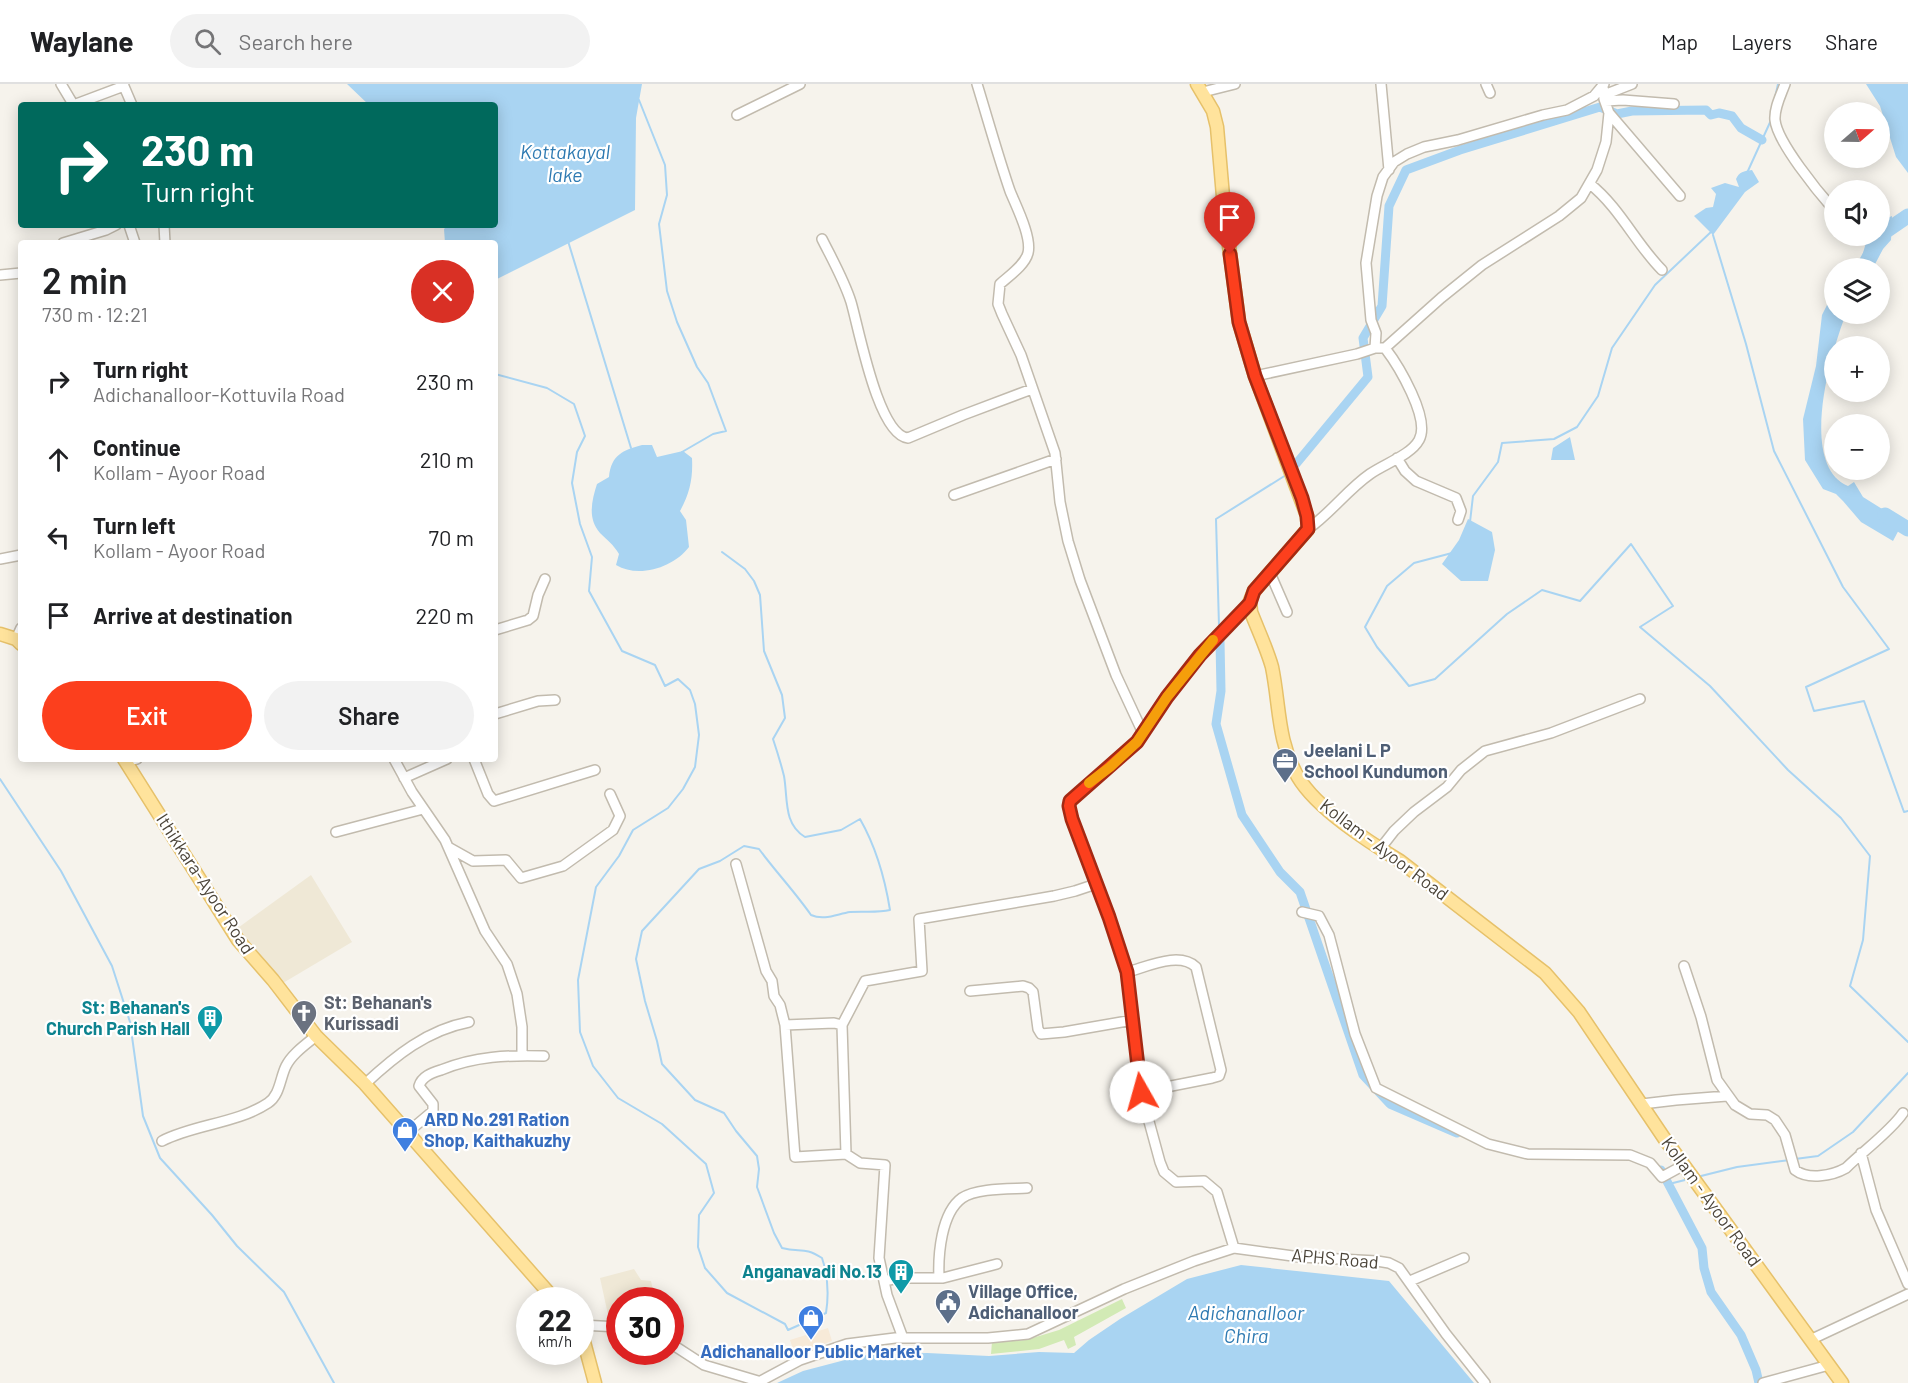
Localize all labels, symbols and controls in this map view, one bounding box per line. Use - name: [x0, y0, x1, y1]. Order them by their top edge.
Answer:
- search box: [170, 14, 590, 68]
- text: Waylane: [30, 24, 134, 58]
- icon: search: [191, 25, 224, 58]
- text: Search here: [239, 28, 353, 54]
- text: Map: [1661, 29, 1698, 54]
- text: Layers: [1731, 29, 1792, 54]
- text: Share: [1825, 29, 1878, 54]
- north arrow: [1824, 102, 1890, 168]
- map controls: [1824, 102, 1890, 480]
- text: 230 m: [141, 124, 254, 174]
- icon: right: [42, 126, 120, 204]
- water label: Kottakayal lake: [520, 139, 611, 186]
- text: Turn right: [141, 175, 255, 207]
- button: sound: [1824, 180, 1890, 246]
- pin: [1204, 192, 1255, 254]
- icon: arrive: [1213, 201, 1246, 234]
- text: 2 min: [42, 258, 128, 301]
- button: layers: [1824, 258, 1890, 324]
- button: close: [411, 260, 474, 323]
- text: 730 m · 12:21: [42, 302, 148, 326]
- button: +: [1824, 336, 1890, 402]
- text: Turn right: [93, 356, 188, 382]
- icon: right: [42, 365, 75, 398]
- text: 230 m: [416, 368, 474, 394]
- text: Adichanalloor-Kottuvila Road: [93, 382, 345, 406]
- button: −: [1824, 414, 1890, 480]
- text: Continue: [93, 434, 181, 460]
- icon: ahead: [42, 443, 75, 476]
- text: 210 m: [420, 446, 474, 472]
- text: Kollam - Ayoor Road: [93, 460, 265, 484]
- text: Turn left: [93, 512, 176, 538]
- icon: left: [42, 521, 75, 554]
- text: 70 m: [429, 524, 474, 550]
- text: Kollam - Ayoor Road: [93, 538, 265, 562]
- icon: arrive: [42, 599, 75, 632]
- text: Arrive at destination: [93, 602, 292, 628]
- text: 220 m: [415, 602, 474, 628]
- button: Exit: [42, 681, 252, 750]
- button: Share: [264, 681, 474, 750]
- place label: Jeelani L P School Kundumon: [1304, 739, 1448, 782]
- office icon: Jeelani L P School Kundumon: [1270, 746, 1300, 784]
- street label: Kollam - Ayoor Road: [1316, 794, 1453, 905]
- street label: Ithikkara-Ayoor Road: [152, 809, 260, 958]
- place label: St: Behanan's Kurissadi: [324, 991, 432, 1034]
- place label: St: Behanan's Church Parish Hall: [46, 996, 190, 1039]
- church icon: St: Behanan's Kurissadi: [289, 998, 319, 1036]
- building icon: St: Behanan's Church Parish Hall: [195, 1003, 225, 1041]
- position arrow: [1109, 1060, 1173, 1124]
- place label: ARD No.291 Ration Shop, Kaithakuzhy: [424, 1108, 571, 1151]
- shop icon: ARD No.291 Ration Shop, Kaithakuzhy: [390, 1115, 420, 1153]
- street label: Kollam - Ayoor Road: [1657, 1132, 1766, 1271]
- street label: APHS Road: [1291, 1243, 1380, 1273]
- building icon: Anganavadi No.13: [886, 1257, 916, 1295]
- place label: Anganavadi No.13: [742, 1260, 882, 1282]
- place label: Village Office, Adichanalloor: [968, 1280, 1079, 1323]
- speed limit sign: 30: [606, 1287, 684, 1365]
- public building icon: Village Office, Adichanalloor: [933, 1287, 963, 1325]
- water label: Adichanalloor Chira: [1188, 1300, 1305, 1347]
- text: 22: [538, 1301, 572, 1337]
- shop icon: Adichanalloor Public Market: [796, 1303, 826, 1341]
- text: km/h: [538, 1332, 572, 1350]
- place label: Adichanalloor Public Market: [700, 1340, 922, 1362]

